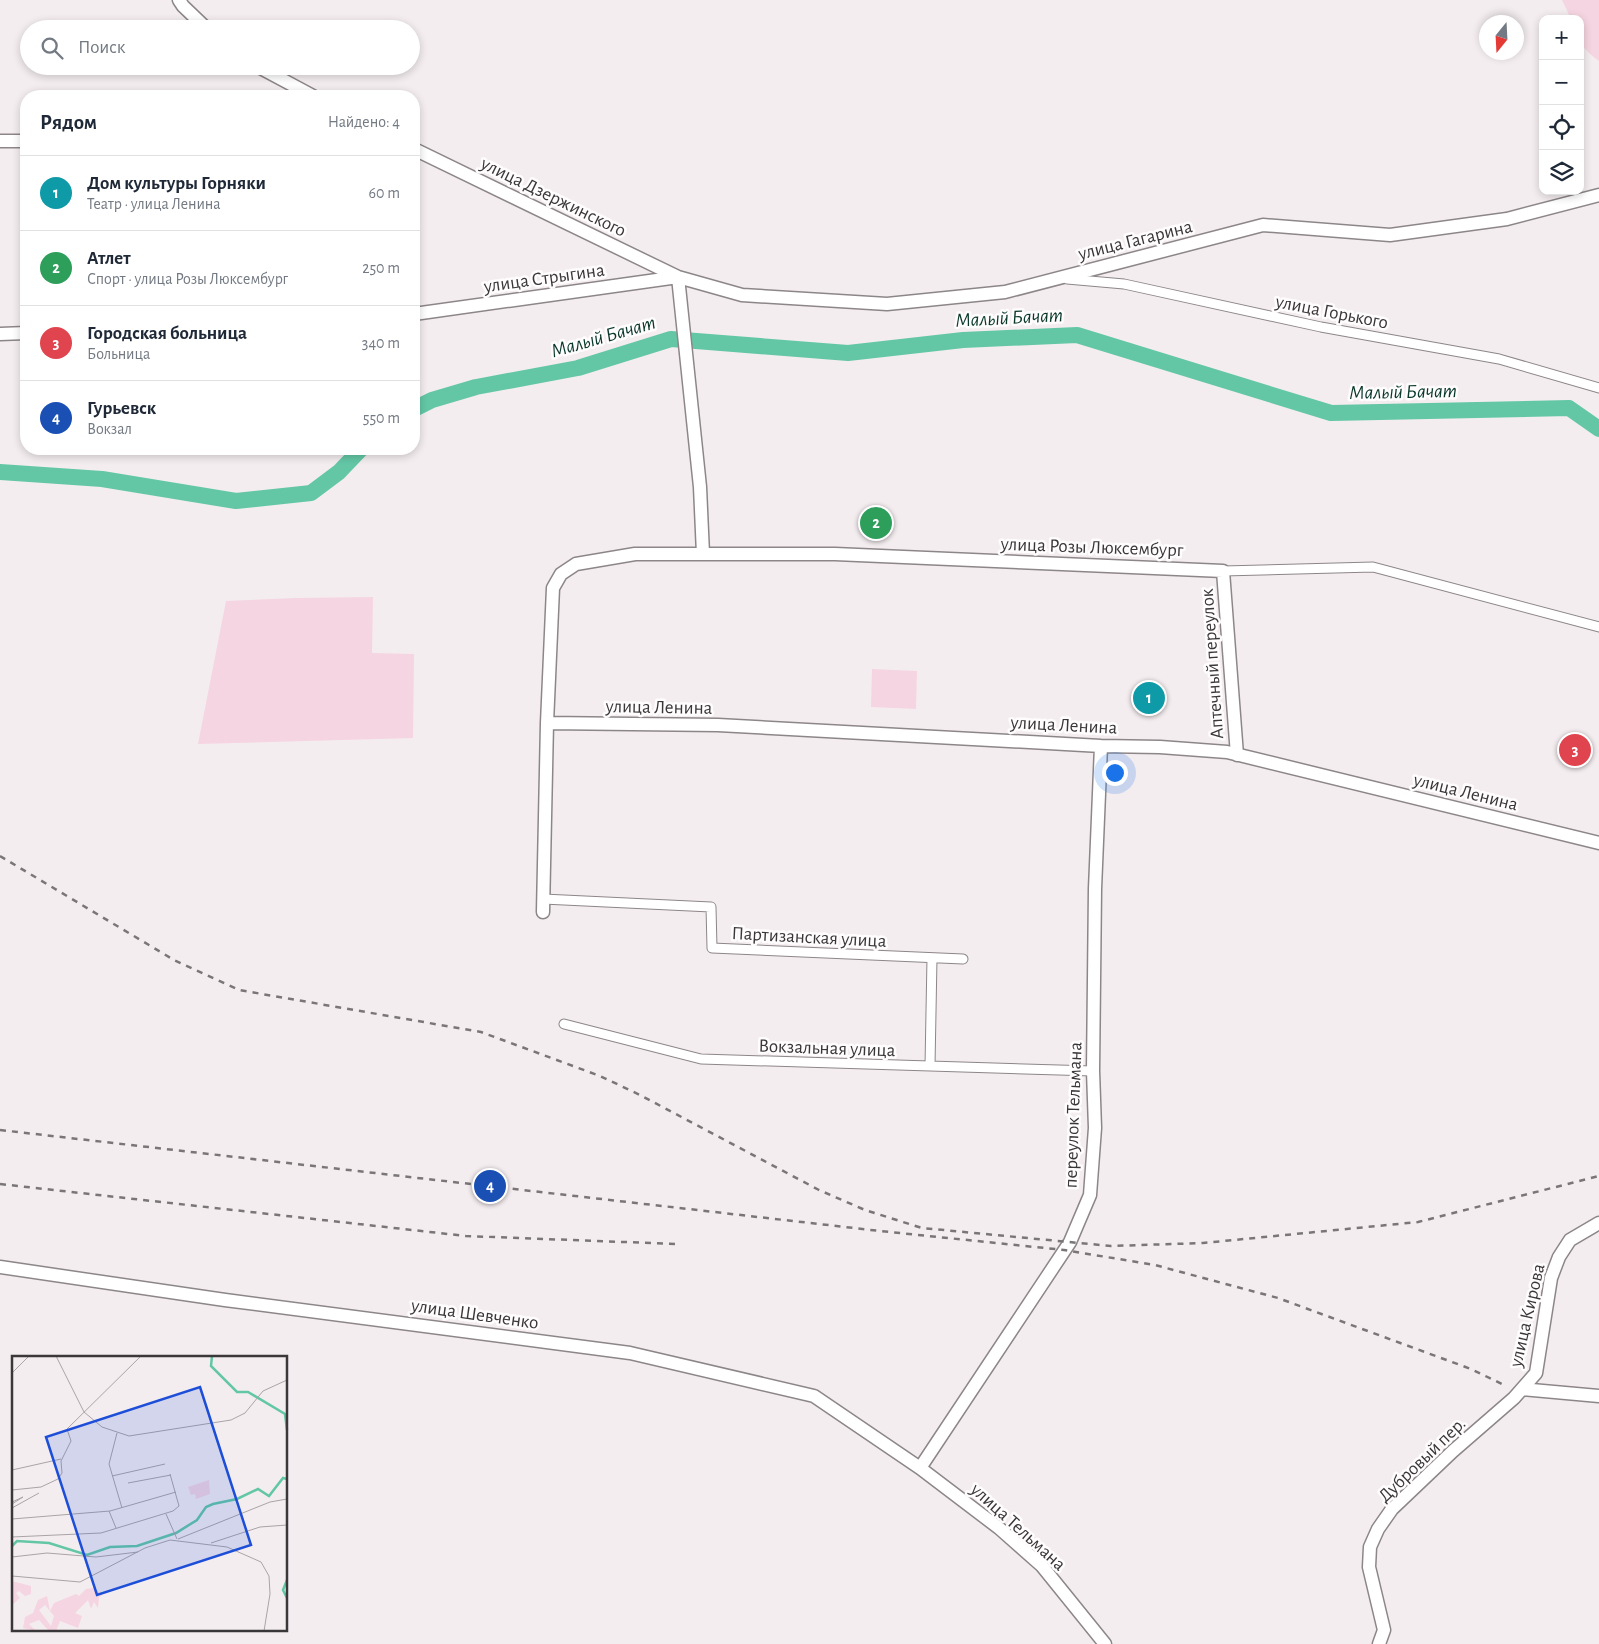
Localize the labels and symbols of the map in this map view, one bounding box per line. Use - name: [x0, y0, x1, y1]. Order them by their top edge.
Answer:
- north arrow: [1479, 15, 1524, 60]
- street label: улица Дзержинского: [477, 154, 629, 241]
- street label: улица Гагарина: [1075, 217, 1195, 264]
- street label: улица Стрыгина: [482, 261, 606, 297]
- street label: улица Горького: [1273, 292, 1390, 333]
- water label: Малый Бачат: [955, 305, 1063, 331]
- water label: Малый Бачат: [549, 313, 658, 361]
- water label: Малый Бачат: [1349, 381, 1457, 403]
- pin: 2: [860, 504, 892, 542]
- street label: улица Розы Люксембург: [999, 535, 1184, 560]
- street label: Аптечный переулок: [1198, 588, 1227, 740]
- pin: 1: [1133, 679, 1165, 717]
- street label: улица Ленина: [604, 697, 713, 718]
- street label: улица Ленина: [1009, 713, 1118, 738]
- pin: 3: [1559, 731, 1591, 769]
- your location: [1102, 760, 1128, 786]
- street label: улица Ленина: [1411, 770, 1520, 815]
- street label: Партизанская улица: [731, 924, 887, 951]
- street label: Вокзальная улица: [758, 1037, 896, 1060]
- street label: переулок Тельмана: [1061, 1041, 1086, 1189]
- pin: 4: [474, 1167, 506, 1205]
- street label: улица Кирова: [1506, 1262, 1549, 1370]
- street label: улица Шевченко: [409, 1296, 540, 1333]
- inset map: [12, 1356, 288, 1632]
- street label: Дубровый пер.: [1375, 1414, 1469, 1506]
- street label: улица Тельмана: [966, 1479, 1069, 1575]

